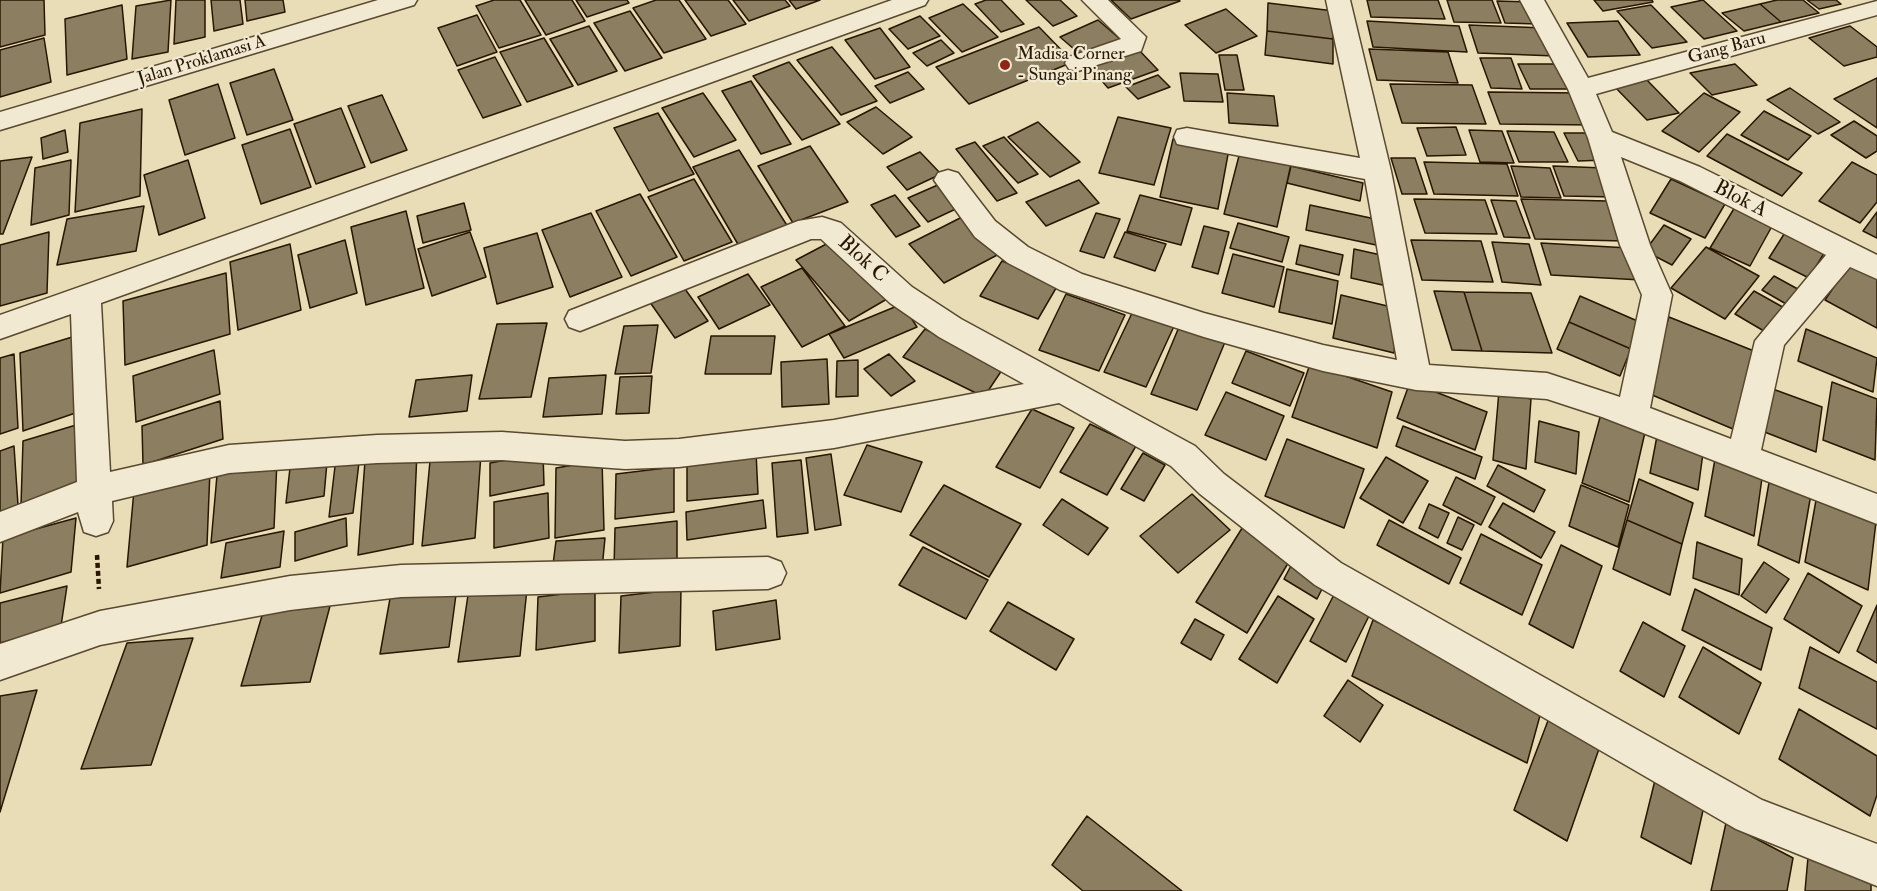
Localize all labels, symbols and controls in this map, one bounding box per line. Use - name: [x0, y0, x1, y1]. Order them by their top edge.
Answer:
- street label: Gang Baru: [1686, 28, 1768, 70]
- street label: Jalan Proklamasi A: [135, 31, 269, 91]
- place label: Madisa Corner - Sungai Pinang: [1017, 44, 1132, 86]
- marker: Madisa Corner - Sungai Pinang: [998, 58, 1012, 72]
- street label: Blok A: [1709, 176, 1771, 224]
- street label: Blok C: [832, 231, 892, 289]

